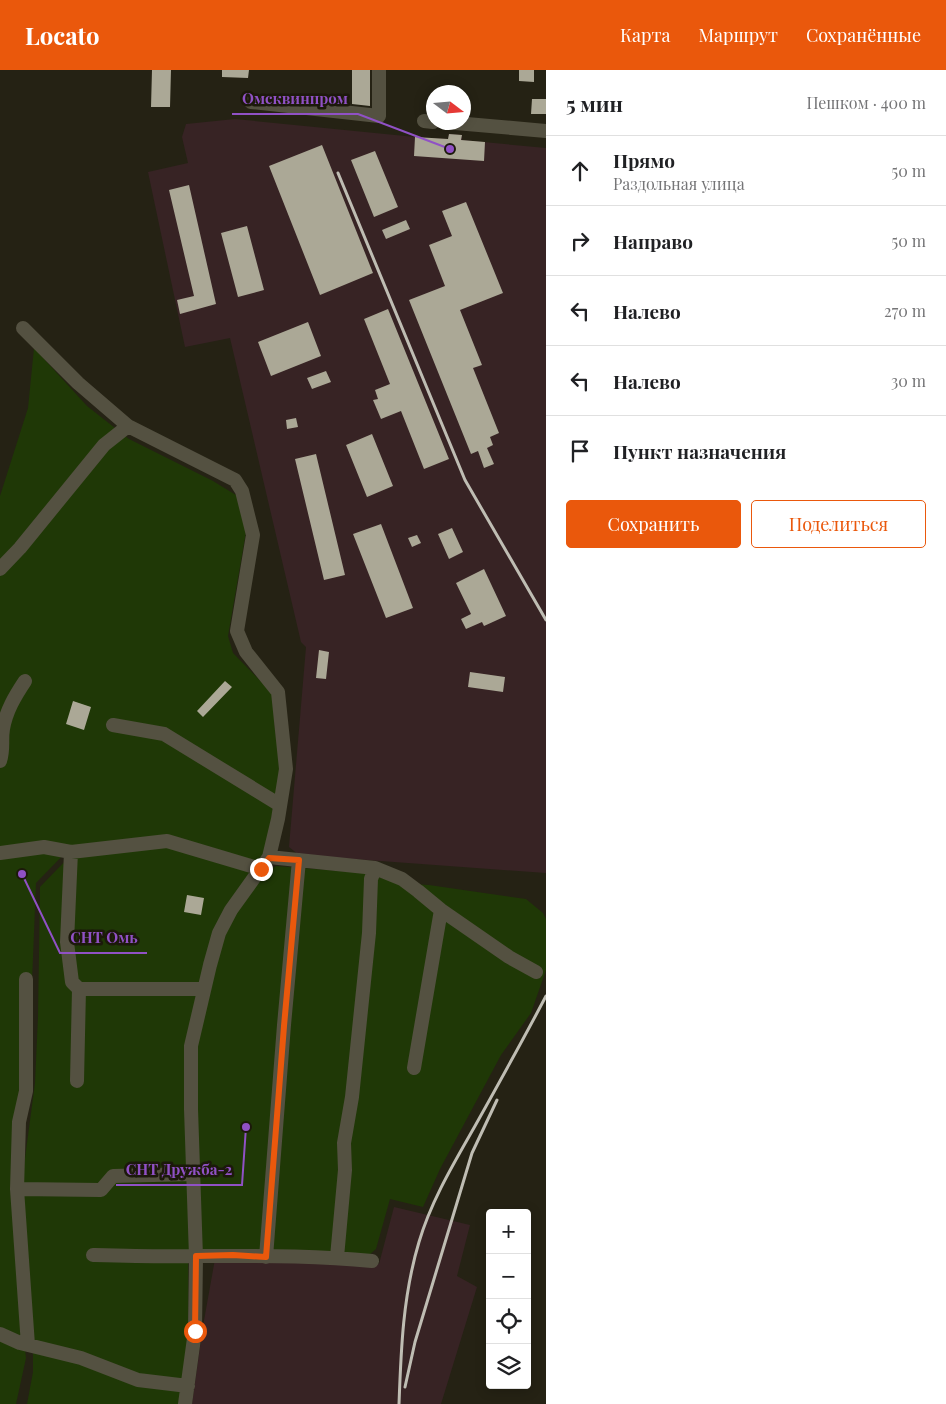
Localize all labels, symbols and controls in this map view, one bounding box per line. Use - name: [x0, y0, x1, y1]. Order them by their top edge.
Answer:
- text: Locato: [25, 19, 99, 51]
- text: Карта: [620, 23, 670, 47]
- text: Маршрут: [698, 23, 778, 47]
- text: Сохранённые: [806, 23, 921, 47]
- callout: Омсквинпром: [232, 84, 358, 114]
- north arrow: [426, 85, 471, 130]
- text: Омсквинпром: [242, 88, 348, 108]
- text: 5 мин: [566, 89, 623, 117]
- text: Пешком · 400 m: [806, 92, 926, 113]
- text: Прямо: [613, 147, 675, 173]
- icon: ahead: [566, 157, 594, 185]
- text: 50 m: [892, 160, 926, 181]
- text: Раздольная улица: [613, 173, 745, 194]
- icon: right: [566, 227, 594, 255]
- text: Направо: [613, 228, 693, 254]
- text: 50 m: [892, 230, 926, 251]
- icon: left: [566, 297, 594, 325]
- text: Налево: [613, 298, 681, 324]
- text: 270 m: [884, 300, 926, 321]
- icon: left: [566, 367, 594, 395]
- text: Налево: [613, 368, 681, 394]
- text: 30 m: [891, 370, 926, 391]
- icon: arrive: [566, 437, 594, 465]
- text: Пункт назначения: [613, 438, 786, 464]
- button: Сохранить: [566, 500, 741, 548]
- button: Поделиться: [751, 500, 926, 548]
- route end: [250, 858, 273, 881]
- callout: СНТ Омь: [60, 923, 147, 953]
- text: СНТ Омь: [70, 927, 138, 947]
- callout: СНТ Дружба-2: [116, 1155, 242, 1185]
- text: СНТ Дружба-2: [126, 1159, 233, 1179]
- map controls: [486, 1209, 531, 1389]
- button: +: [486, 1209, 531, 1254]
- button: −: [486, 1254, 531, 1299]
- button: locate: [486, 1299, 531, 1344]
- route start: [184, 1320, 207, 1343]
- button: layers: [486, 1344, 531, 1389]

